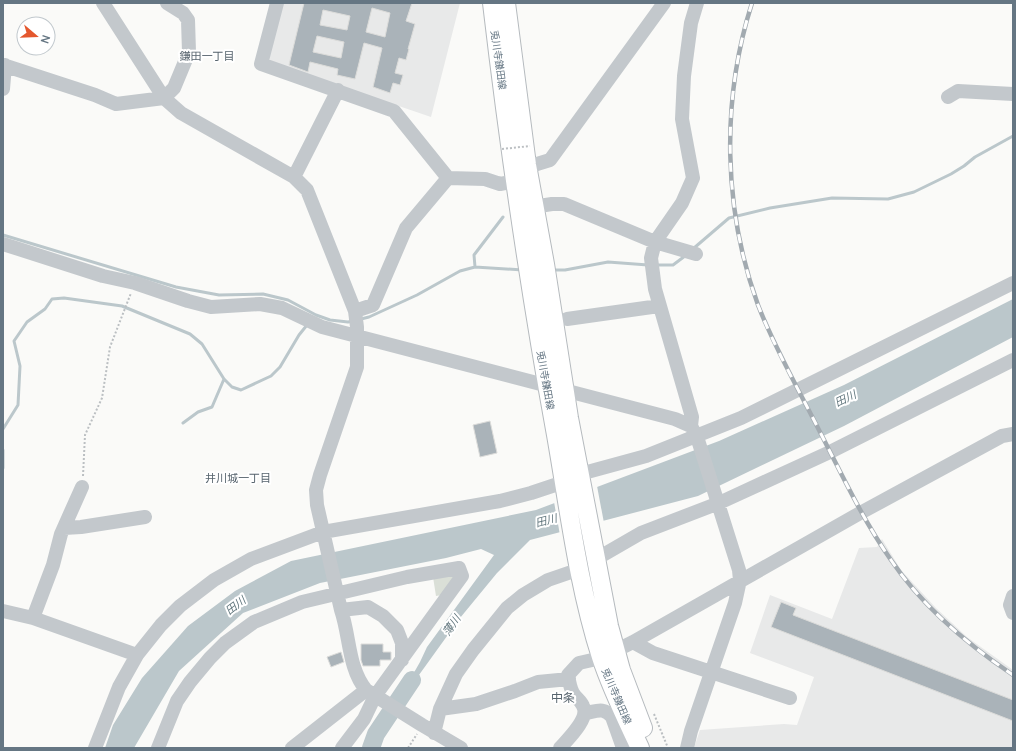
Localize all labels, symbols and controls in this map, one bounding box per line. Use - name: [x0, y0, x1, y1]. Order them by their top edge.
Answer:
- north arrow: [16, 16, 56, 56]
- street label: 兎川寺鎌田線: [488, 29, 510, 91]
- text: N: [38, 33, 54, 46]
- district label: 鎌田一丁目: [180, 48, 235, 63]
- street label: 兎川寺鎌田線: [534, 349, 558, 411]
- water label: 田川: [832, 386, 859, 409]
- district label: 井川城一丁目: [205, 470, 271, 485]
- water label: 田川: [534, 510, 559, 530]
- water label: 田川: [222, 592, 249, 618]
- water label: 薄川: [439, 611, 464, 638]
- street label: 兎川寺鎌田線: [599, 666, 635, 726]
- district label: 中条: [551, 689, 575, 706]

